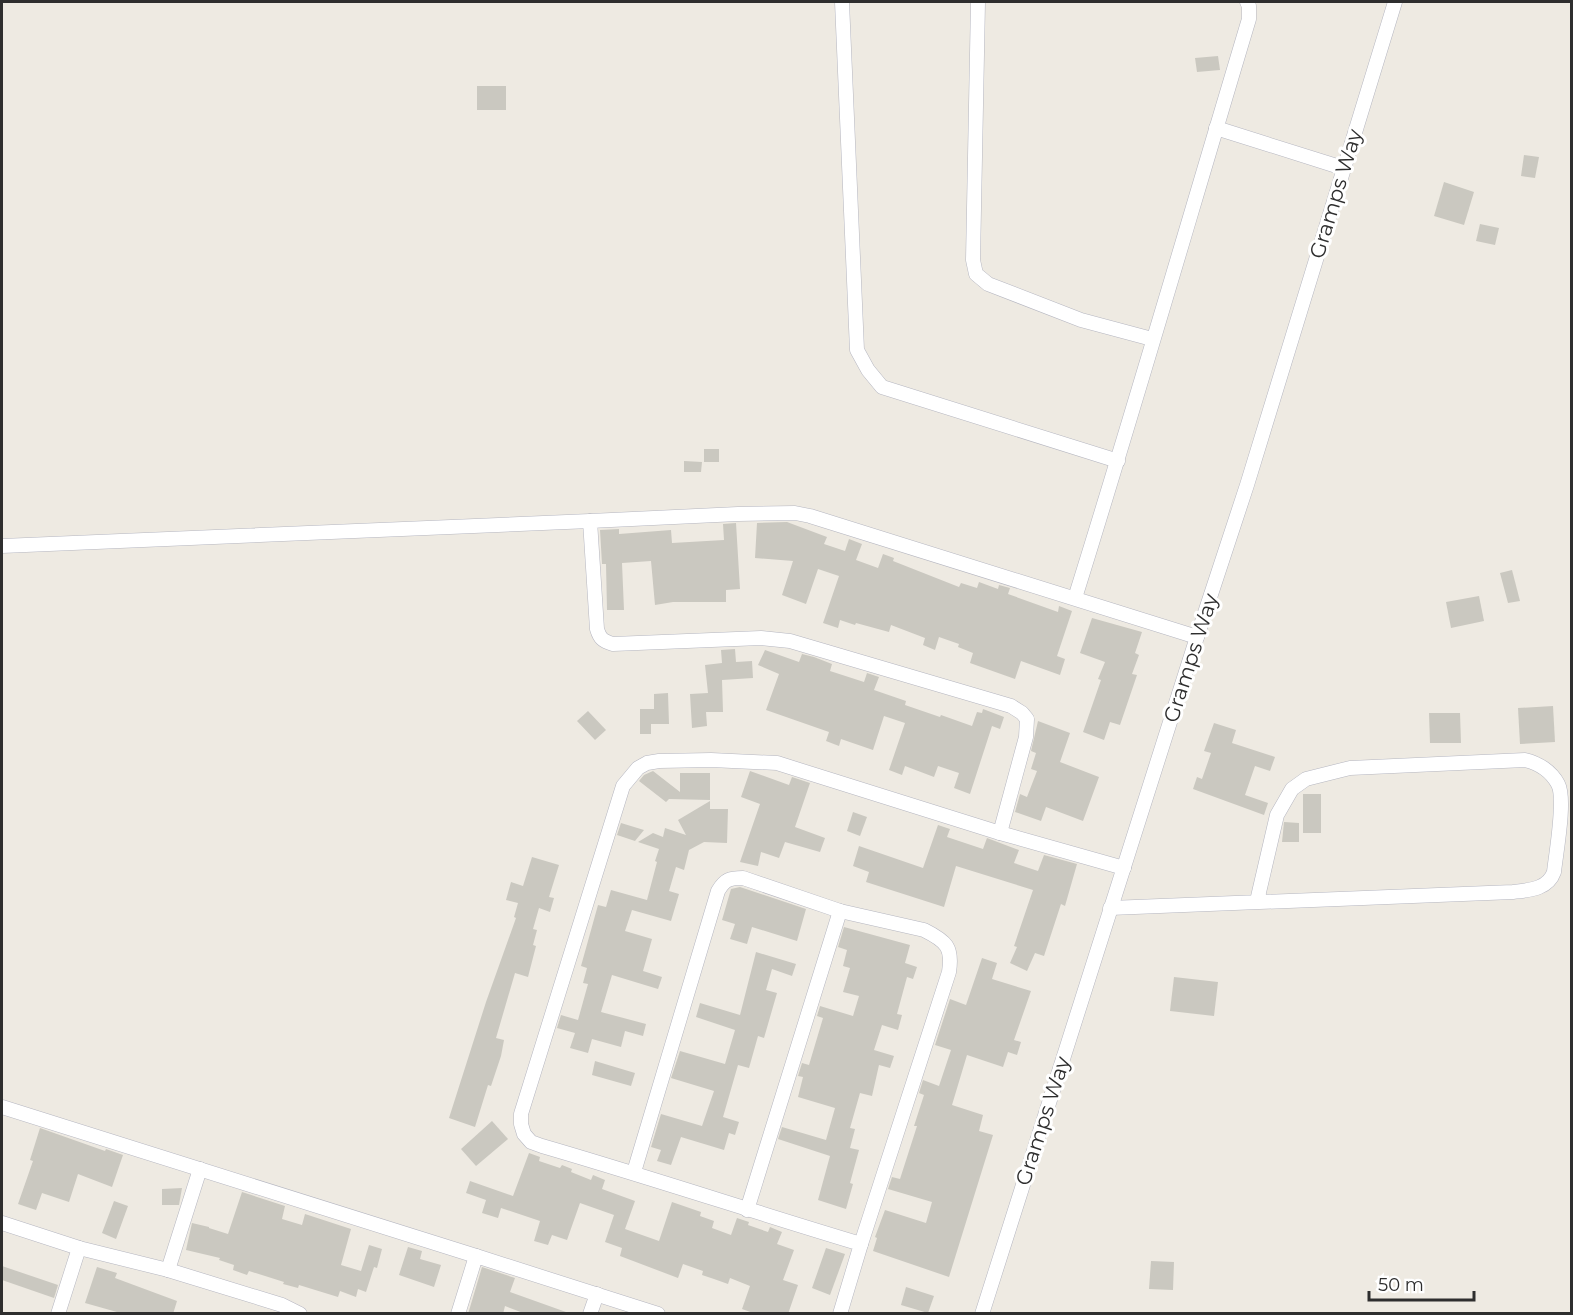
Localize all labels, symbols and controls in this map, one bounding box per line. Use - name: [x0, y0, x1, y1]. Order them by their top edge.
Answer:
- street label: Gramps Way: [1304, 126, 1367, 262]
- street label: Gramps Way: [1158, 590, 1223, 725]
- street label: Gramps Way: [1010, 1053, 1075, 1188]
- scale bar: [1369, 1264, 1474, 1302]
- text: 50 m: [1378, 1274, 1424, 1296]

